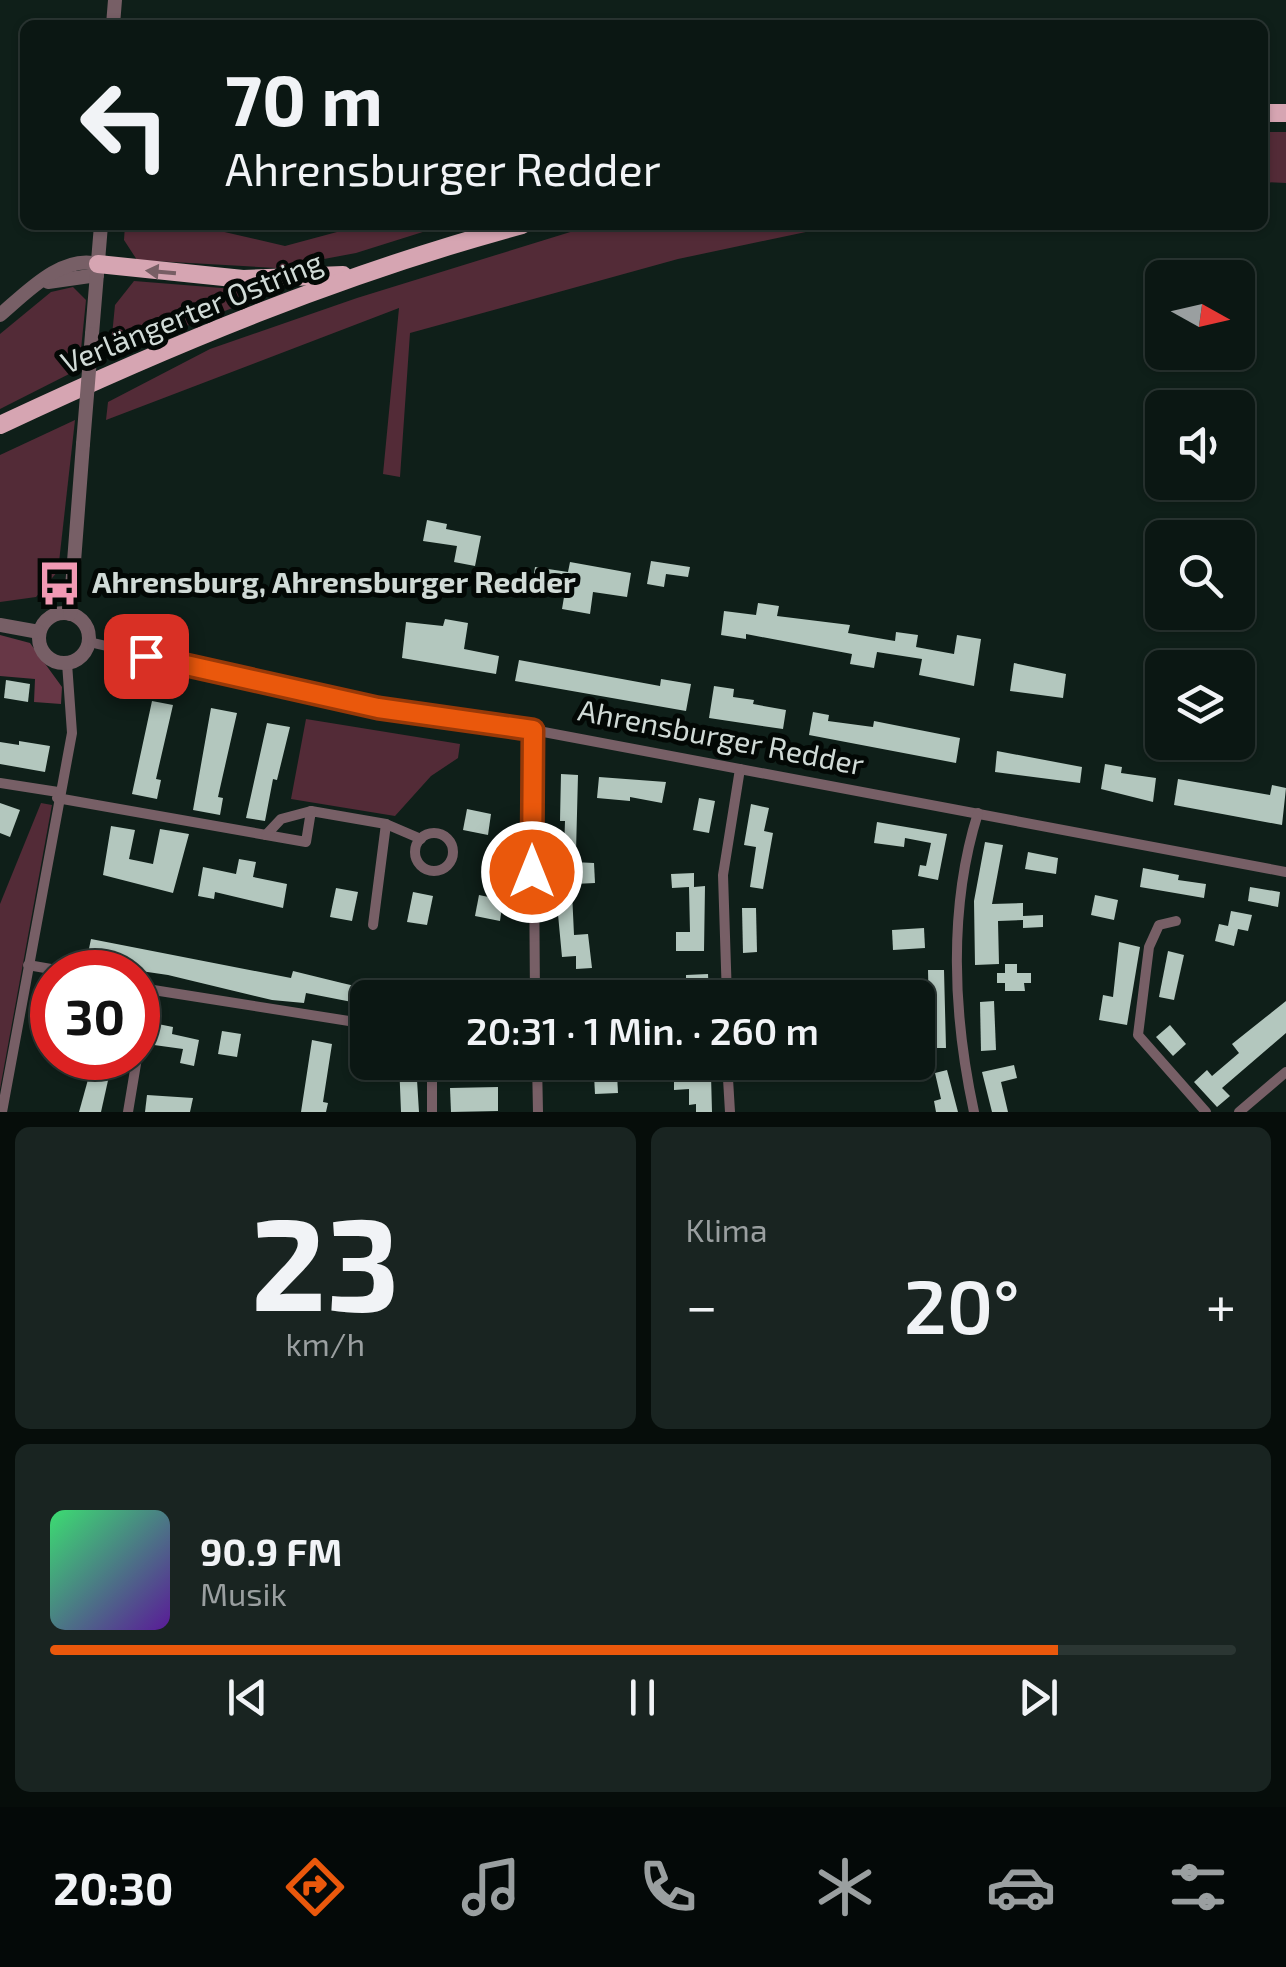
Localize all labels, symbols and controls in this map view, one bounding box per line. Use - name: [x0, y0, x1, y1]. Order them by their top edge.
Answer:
- text: 70 m: [225, 56, 383, 140]
- icon: left: [60, 60, 190, 190]
- text: Ahrensburger Redder: [225, 141, 661, 195]
- street label: Verlängerter Ostring: [55, 242, 327, 380]
- north arrow: [1145, 260, 1255, 370]
- map controls: [1145, 260, 1255, 760]
- one-way arrow: [145, 264, 177, 280]
- button: sound: [1145, 390, 1255, 500]
- button: search: [1145, 520, 1255, 630]
- bus stop icon: Ahrensburg, Ahrensburger Redder: [35, 559, 83, 607]
- place label: Ahrensburg, Ahrensburger Redder: [92, 563, 576, 599]
- pin: [104, 614, 189, 699]
- icon: arrive: [119, 629, 174, 684]
- button: layers: [1145, 650, 1255, 760]
- street label: Ahrensburger Redder: [575, 691, 867, 781]
- position arrow: [480, 820, 584, 924]
- speed limit sign: 30: [30, 950, 160, 1080]
- text: 20:31 · 1 Min. · 260 m: [466, 1007, 819, 1053]
- text: 23: [251, 1181, 400, 1337]
- text: Klima: [686, 1210, 767, 1248]
- text: 20°: [904, 1259, 1020, 1349]
- text: −: [686, 1271, 718, 1337]
- text: +: [1206, 1271, 1236, 1337]
- text: km/h: [286, 1324, 365, 1362]
- text: 90.9 FM: [200, 1528, 342, 1574]
- text: Musik: [200, 1574, 287, 1612]
- icon: previous: [220, 1670, 275, 1725]
- icon: pause: [615, 1670, 670, 1725]
- icon: next: [1011, 1670, 1066, 1725]
- icon: directions: [280, 1852, 350, 1922]
- icon: music: [456, 1852, 526, 1922]
- icon: phone: [633, 1852, 703, 1922]
- icon: climate: [810, 1852, 880, 1922]
- icon: car: [986, 1852, 1056, 1922]
- icon: filters: [1163, 1852, 1233, 1922]
- text: 20:30: [53, 1860, 173, 1914]

